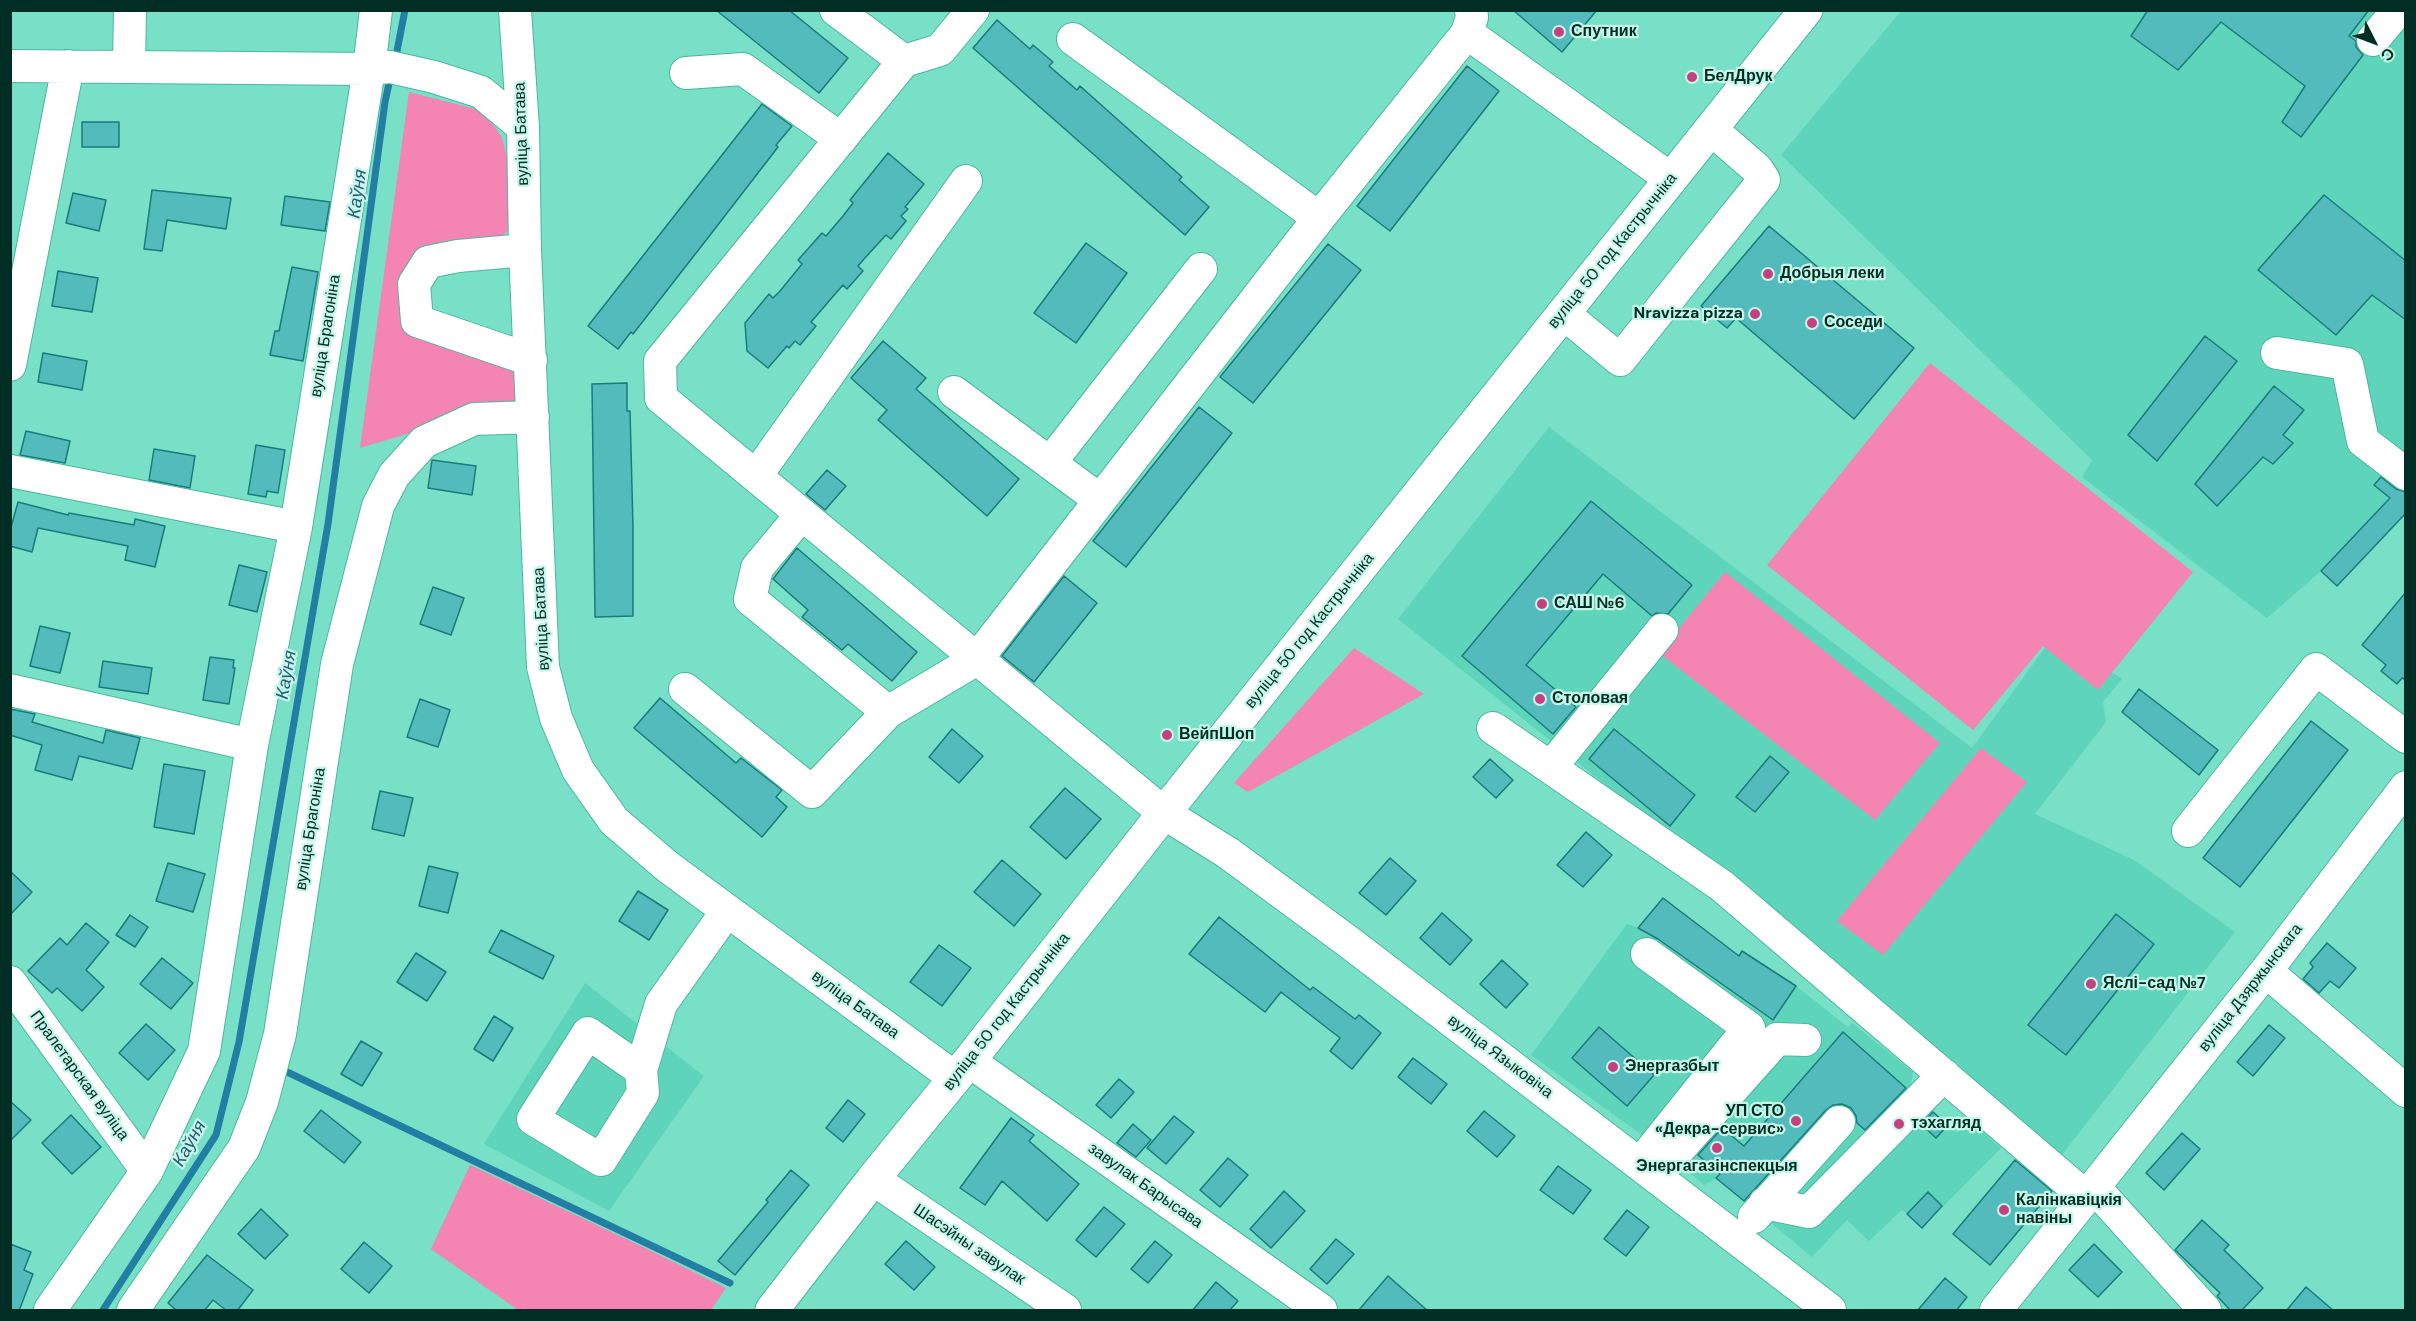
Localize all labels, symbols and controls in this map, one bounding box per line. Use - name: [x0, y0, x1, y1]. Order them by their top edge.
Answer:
- north arrow: [2344, 12, 2404, 72]
- place label: Спутник: [1571, 22, 1637, 42]
- marker: Спутник: [1552, 25, 1566, 39]
- text: С: [2376, 43, 2399, 66]
- place label: БелДрук: [1704, 67, 1772, 87]
- marker: БелДрук: [1685, 70, 1699, 84]
- street label: вуліца Батава: [511, 82, 533, 186]
- water label: Каўня: [344, 168, 372, 220]
- street label: вуліца 50 год Кастрычніка: [1544, 169, 1682, 333]
- place label: Добрыя леки: [1780, 264, 1884, 284]
- marker: Добрыя леки: [1761, 267, 1775, 281]
- street label: вуліца Брагоніна: [307, 273, 345, 399]
- place label: Nravizza pizza: [1633, 304, 1743, 324]
- marker: Nravizza pizza: [1748, 307, 1762, 321]
- place label: Соседи: [1824, 313, 1883, 333]
- marker: Соседи: [1805, 316, 1819, 330]
- street label: вуліца 50 год Кастрычніка: [1241, 549, 1379, 713]
- street label: вуліца Батава: [530, 567, 554, 671]
- place label: САШ №6: [1554, 594, 1625, 614]
- marker: САШ №6: [1535, 597, 1549, 611]
- water label: Каўня: [272, 649, 302, 701]
- place label: Столовая: [1552, 689, 1628, 709]
- marker: Столовая: [1533, 692, 1547, 706]
- place label: ВейпШоп: [1179, 725, 1254, 745]
- marker: ВейпШоп: [1160, 728, 1174, 742]
- street label: вуліца Брагоніна: [292, 766, 330, 892]
- street label: вуліца Дзяржынскага: [2195, 920, 2307, 1056]
- street label: вуліца 50 год Кастрычніка: [940, 929, 1074, 1095]
- street label: вуліца Батава: [808, 967, 902, 1043]
- place label: Яслі-сад №7: [2103, 974, 2206, 994]
- marker: Яслі-сад №7: [2084, 977, 2098, 991]
- street label: Пралетарская вуліца: [25, 1007, 133, 1145]
- street label: вуліца Языковіча: [1444, 1011, 1556, 1103]
- place label: Энергазбыт: [1625, 1057, 1719, 1077]
- marker: Энергазбыт: [1606, 1060, 1620, 1074]
- place label: УП СТО «Декра-сервис»: [1655, 1102, 1784, 1140]
- marker: УП СТО «Декра-сервис»: [1789, 1114, 1803, 1128]
- place label: тэхагляд: [1911, 1114, 1981, 1134]
- water label: Каўня: [169, 1117, 211, 1171]
- marker: тэхагляд: [1892, 1117, 1906, 1131]
- street label: завулак Барысава: [1084, 1139, 1206, 1233]
- marker: Энергагазінспекцыя: [1710, 1141, 1724, 1155]
- place label: Энергагазінспекцыя: [1636, 1157, 1798, 1177]
- place label: Калінкавіцкія навіны: [2016, 1191, 2122, 1229]
- street label: Шасэйны завулак: [909, 1200, 1029, 1290]
- marker: Калінкавіцкія навіны: [1997, 1203, 2011, 1217]

